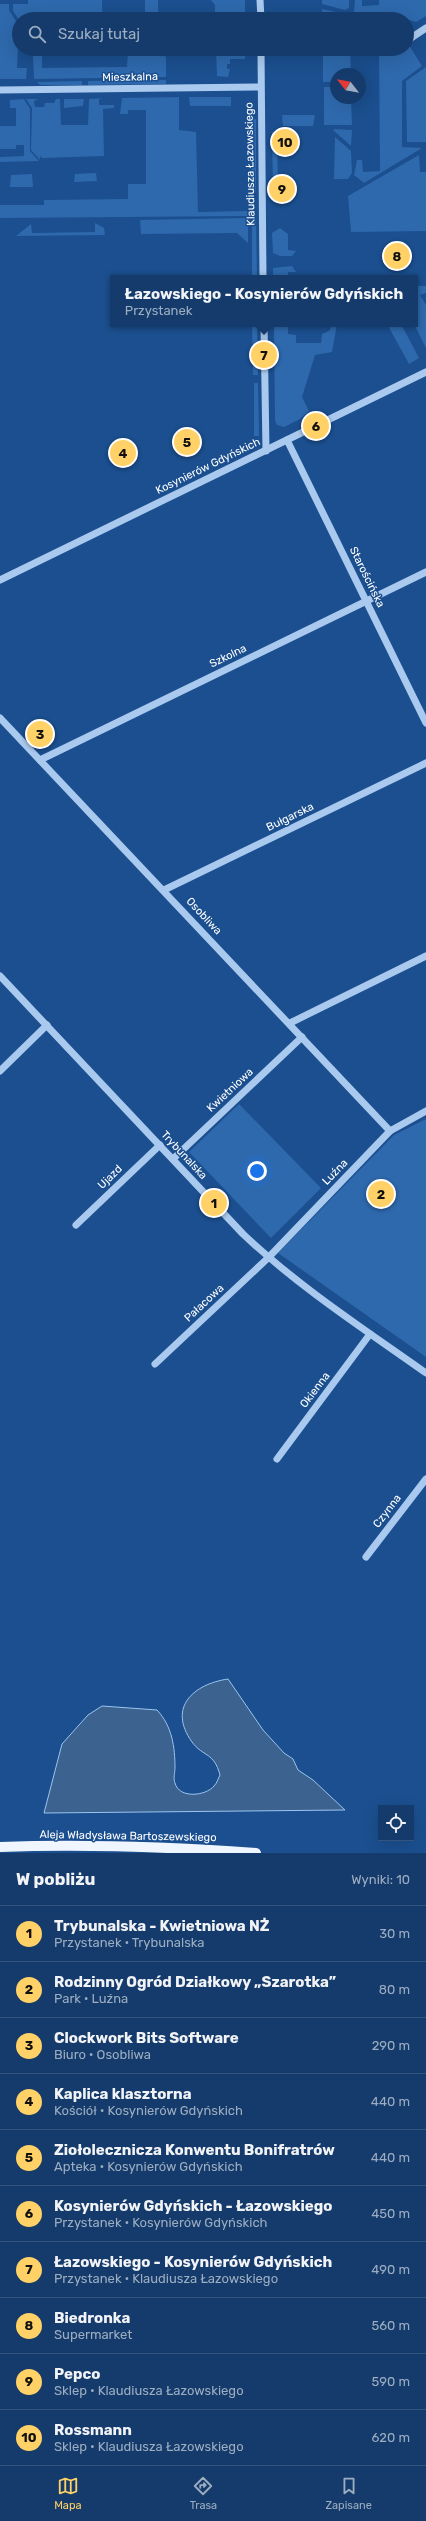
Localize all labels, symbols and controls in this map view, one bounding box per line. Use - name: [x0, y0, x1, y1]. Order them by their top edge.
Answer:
- search box: [12, 12, 414, 56]
- icon: search: [26, 23, 48, 45]
- text: Szukaj tutaj: [58, 25, 140, 43]
- north arrow: [330, 68, 366, 104]
- street label: Mieszkalna: [102, 70, 158, 84]
- street label: Klaudiusza Łazowskiego: [242, 102, 258, 226]
- pin: 10: [272, 127, 298, 157]
- pin: 9: [269, 174, 295, 204]
- pin: 8: [384, 241, 410, 271]
- popup: [110, 275, 418, 327]
- text: Łazowskiego - Kosynierów Gdyńskich: [125, 285, 403, 303]
- text: Przystanek: [125, 303, 192, 318]
- pin: 7: [251, 340, 277, 370]
- pin: 6: [303, 411, 329, 441]
- pin: 5: [174, 427, 200, 457]
- street label: Kosynierów Gdyńskich: [154, 435, 262, 497]
- pin: 4: [110, 438, 136, 468]
- street label: Starościńska: [347, 545, 387, 609]
- street label: Szkolna: [207, 641, 249, 671]
- pin: 3: [27, 719, 53, 749]
- street label: Bułgarska: [264, 800, 316, 834]
- street label: Osobliwa: [184, 895, 224, 937]
- street label: Kwietniowa: [204, 1065, 256, 1115]
- street label: Trybunalska: [158, 1128, 210, 1182]
- street label: Luźna: [320, 1156, 350, 1188]
- your location: [247, 1161, 267, 1181]
- street label: Ujazd: [95, 1162, 125, 1192]
- pin: 2: [368, 1179, 394, 1209]
- pin: 1: [201, 1188, 227, 1218]
- street label: Pałacowa: [182, 1281, 226, 1325]
- street label: Okienna: [297, 1370, 333, 1410]
- street label: Czynna: [370, 1492, 404, 1530]
- map controls: [378, 1805, 414, 1841]
- button: locate: [378, 1805, 414, 1841]
- street label: Aleja Władysława Bartoszewskiego: [39, 1828, 217, 1844]
- text: W pobliżu: [16, 1869, 95, 1889]
- text: Wyniki: 10: [351, 1872, 410, 1887]
- text: Trybunalska - Kwietniowa NŻ: [54, 1917, 269, 1935]
- text: 1: [26, 1926, 32, 1941]
- text: 30 m: [379, 1926, 410, 1941]
- text: Przystanek · Trybunalska: [54, 1935, 205, 1950]
- text: Rodzinny Ogród Działkowy „Szarotka”: [54, 1973, 336, 1991]
- text: 2: [25, 1982, 33, 1997]
- text: 80 m: [379, 1982, 410, 1997]
- text: Park · Luźna: [54, 1991, 128, 2006]
- text: Clockwork Bits Software: [54, 2029, 239, 2047]
- text: 3: [25, 2038, 33, 2053]
- text: 290 m: [372, 2038, 410, 2053]
- text: Biuro · Osobliwa: [54, 2047, 151, 2062]
- text: Kaplica klasztorna: [54, 2085, 192, 2103]
- text: 4: [25, 2094, 33, 2109]
- text: 440 m: [371, 2094, 410, 2109]
- text: Kościół · Kosynierów Gdyńskich: [54, 2103, 243, 2118]
- text: Ziołolecznicza Konwentu Bonifratrów: [54, 2141, 335, 2159]
- text: 5: [25, 2150, 33, 2165]
- text: 440 m: [371, 2150, 410, 2165]
- text: Apteka · Kosynierów Gdyńskich: [54, 2159, 243, 2174]
- text: Kosynierów Gdyńskich - Łazowskiego: [54, 2197, 332, 2215]
- text: 6: [25, 2206, 33, 2221]
- text: 450 m: [371, 2206, 410, 2221]
- text: Przystanek · Kosynierów Gdyńskich: [54, 2215, 268, 2230]
- text: Łazowskiego - Kosynierów Gdyńskich: [54, 2253, 332, 2271]
- text: 7: [25, 2262, 33, 2277]
- text: 490 m: [371, 2262, 410, 2277]
- text: Przystanek · Klaudiusza Łazowskiego: [54, 2271, 278, 2286]
- text: Biedronka: [54, 2309, 130, 2327]
- text: 8: [25, 2318, 33, 2333]
- text: 560 m: [371, 2318, 410, 2333]
- text: Supermarket: [54, 2327, 132, 2342]
- text: Pepco: [54, 2365, 100, 2383]
- text: 9: [25, 2374, 33, 2389]
- text: 590 m: [372, 2374, 410, 2389]
- text: Sklep · Klaudiusza Łazowskiego: [54, 2383, 244, 2398]
- text: Rossmann: [54, 2421, 132, 2439]
- text: 10: [21, 2430, 37, 2445]
- text: 620 m: [372, 2430, 410, 2445]
- text: Sklep · Klaudiusza Łazowskiego: [54, 2439, 244, 2454]
- tab: Mapa: [54, 2475, 82, 2512]
- tab: Trasa: [190, 2475, 217, 2512]
- tab: Zapisane: [325, 2475, 372, 2512]

